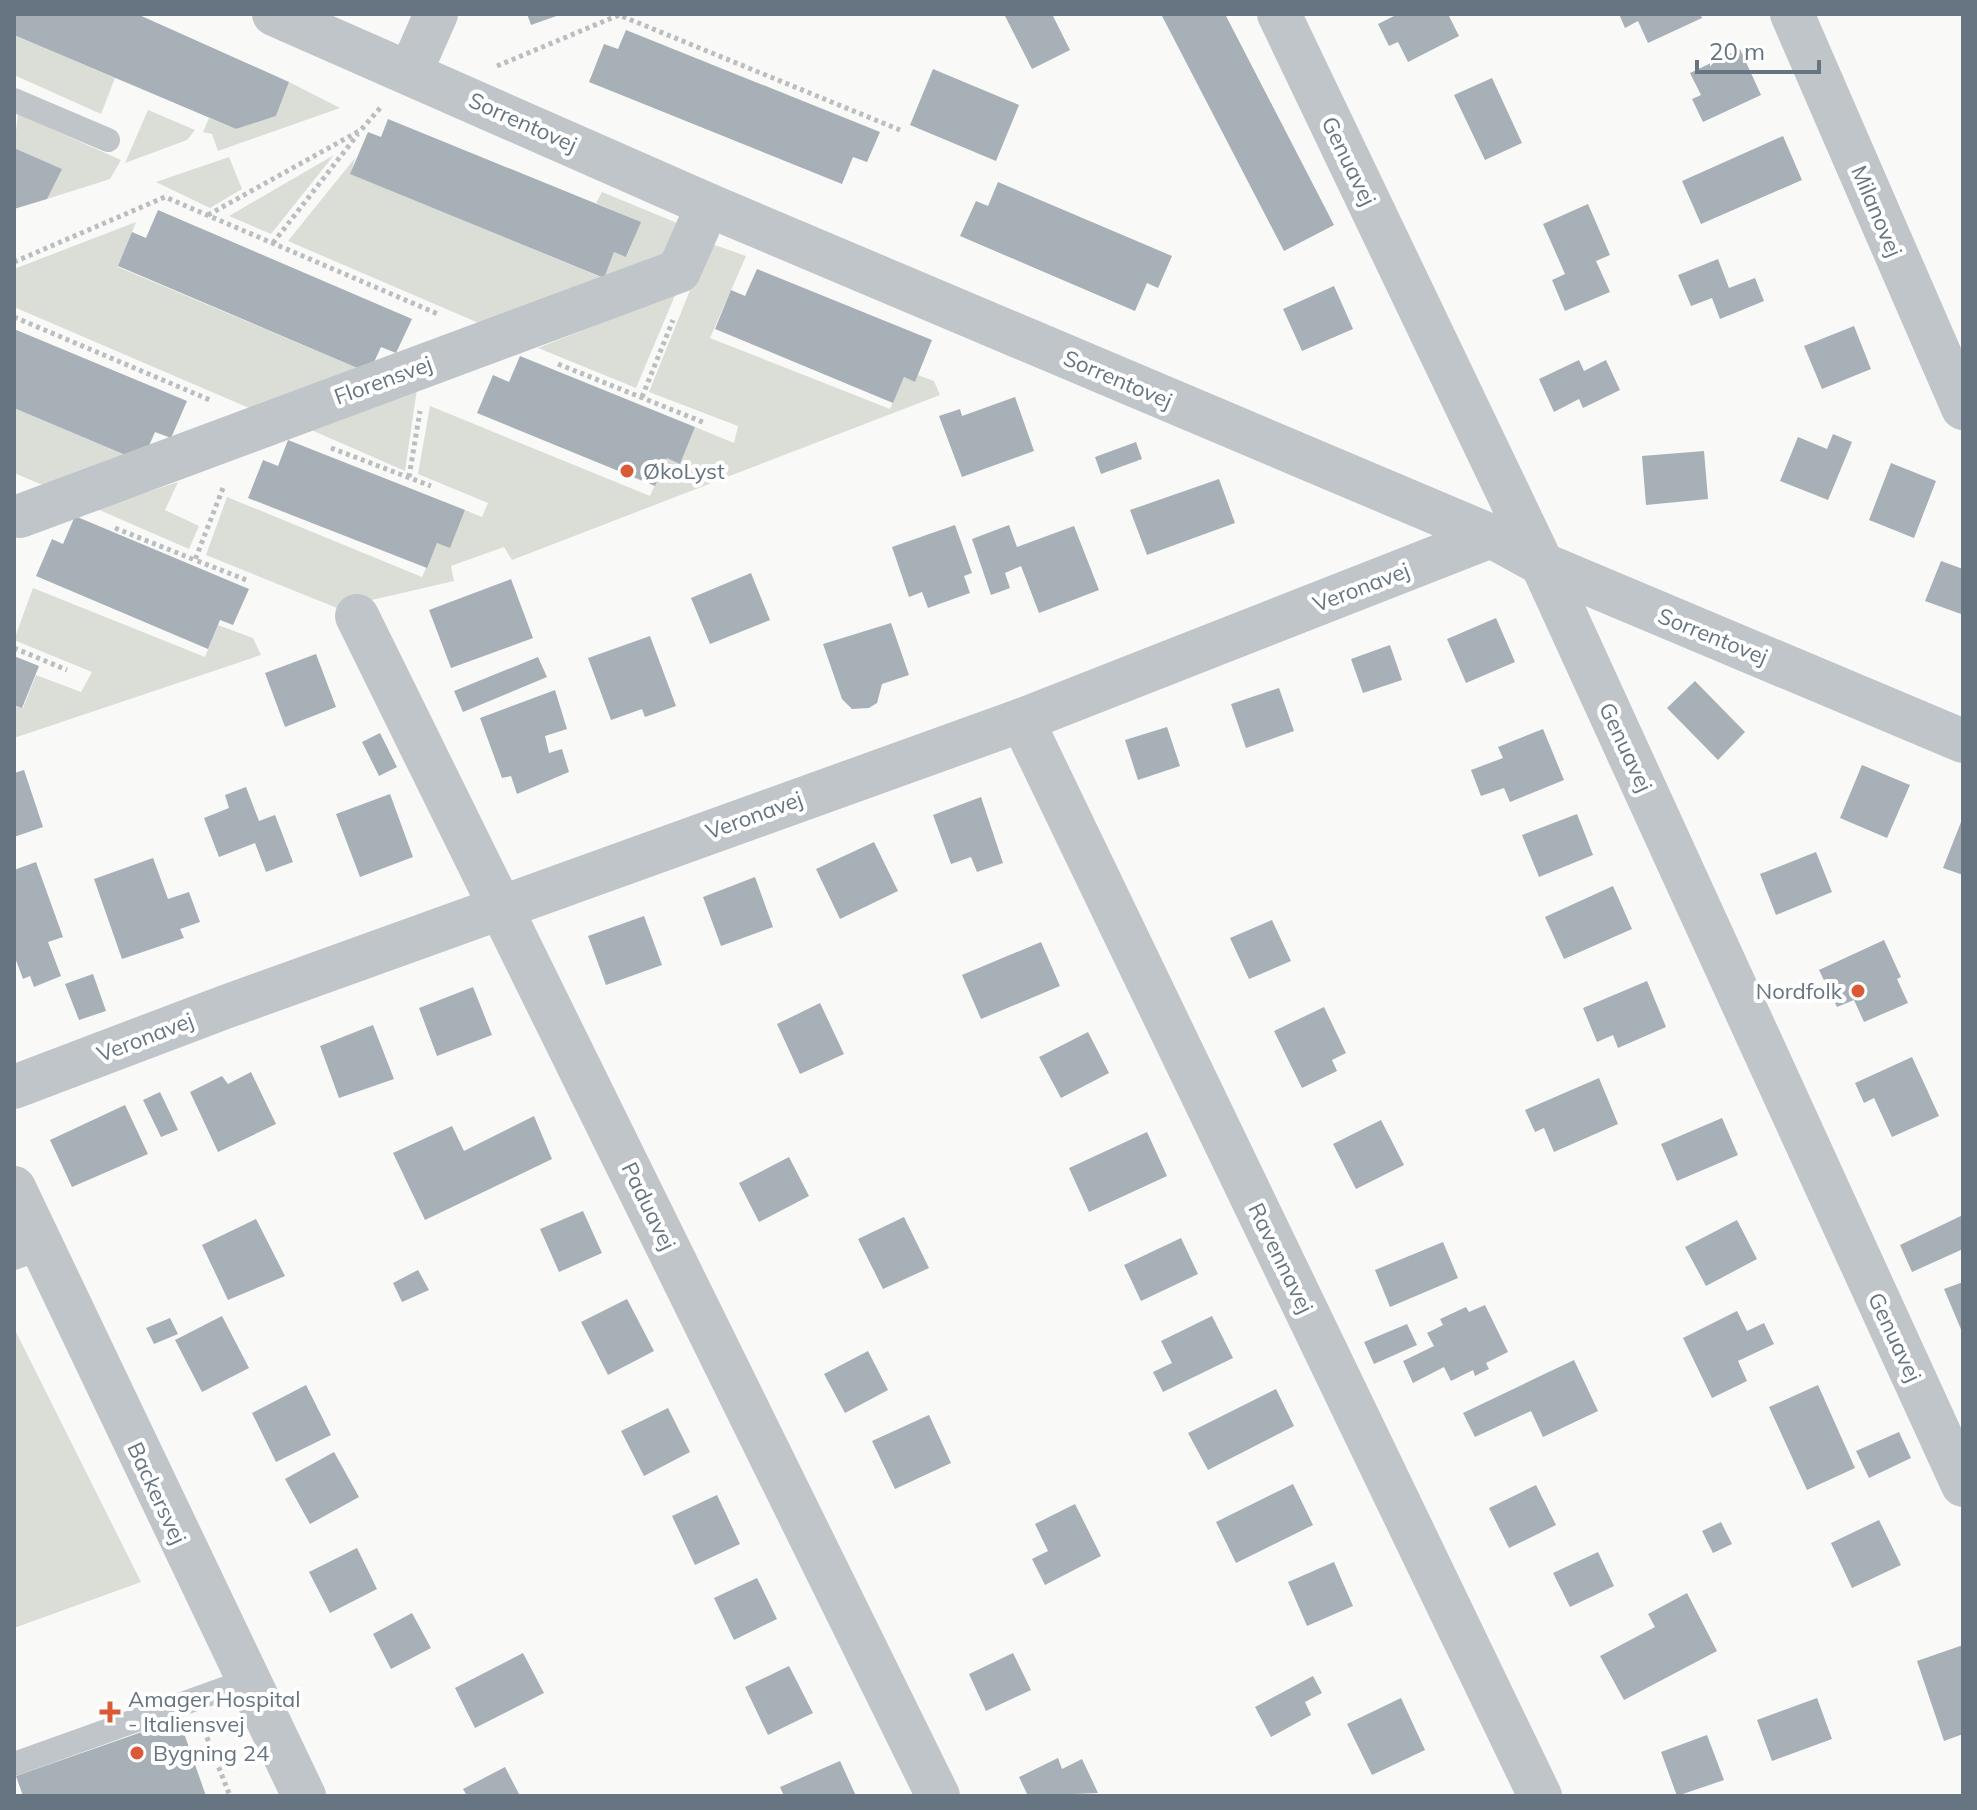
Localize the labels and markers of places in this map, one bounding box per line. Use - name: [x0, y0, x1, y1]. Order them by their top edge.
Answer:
- place label: ØkoLyst: [643, 457, 725, 485]
- marker: ØkoLyst: [618, 462, 636, 480]
- place label: Nordfolk: [1756, 977, 1843, 1005]
- marker: Nordfolk: [1849, 982, 1867, 1000]
- place label: Amager Hospital - Italiensvej: [128, 1685, 301, 1738]
- marker: Amager Hospital - Italiensvej: [99, 1701, 121, 1723]
- place label: Bygning 24: [153, 1739, 269, 1767]
- marker: Bygning 24: [128, 1744, 146, 1762]

